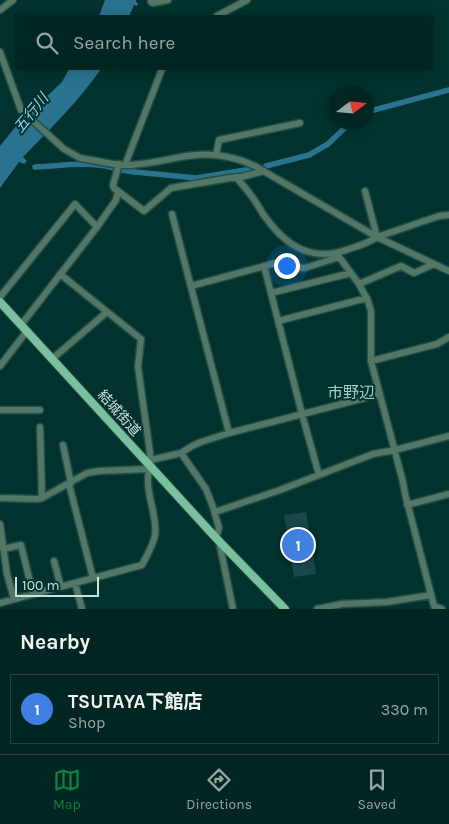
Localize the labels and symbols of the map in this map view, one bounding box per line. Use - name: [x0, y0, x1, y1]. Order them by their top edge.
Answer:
- north arrow: [329, 85, 374, 130]
- water label: 五行川: [10, 88, 53, 136]
- your location: [274, 253, 300, 279]
- district label: 市野辺: [327, 383, 375, 402]
- street label: 結城街道: [94, 387, 144, 439]
- pin: 1: [282, 526, 314, 564]
- scale bar: [15, 574, 99, 597]

